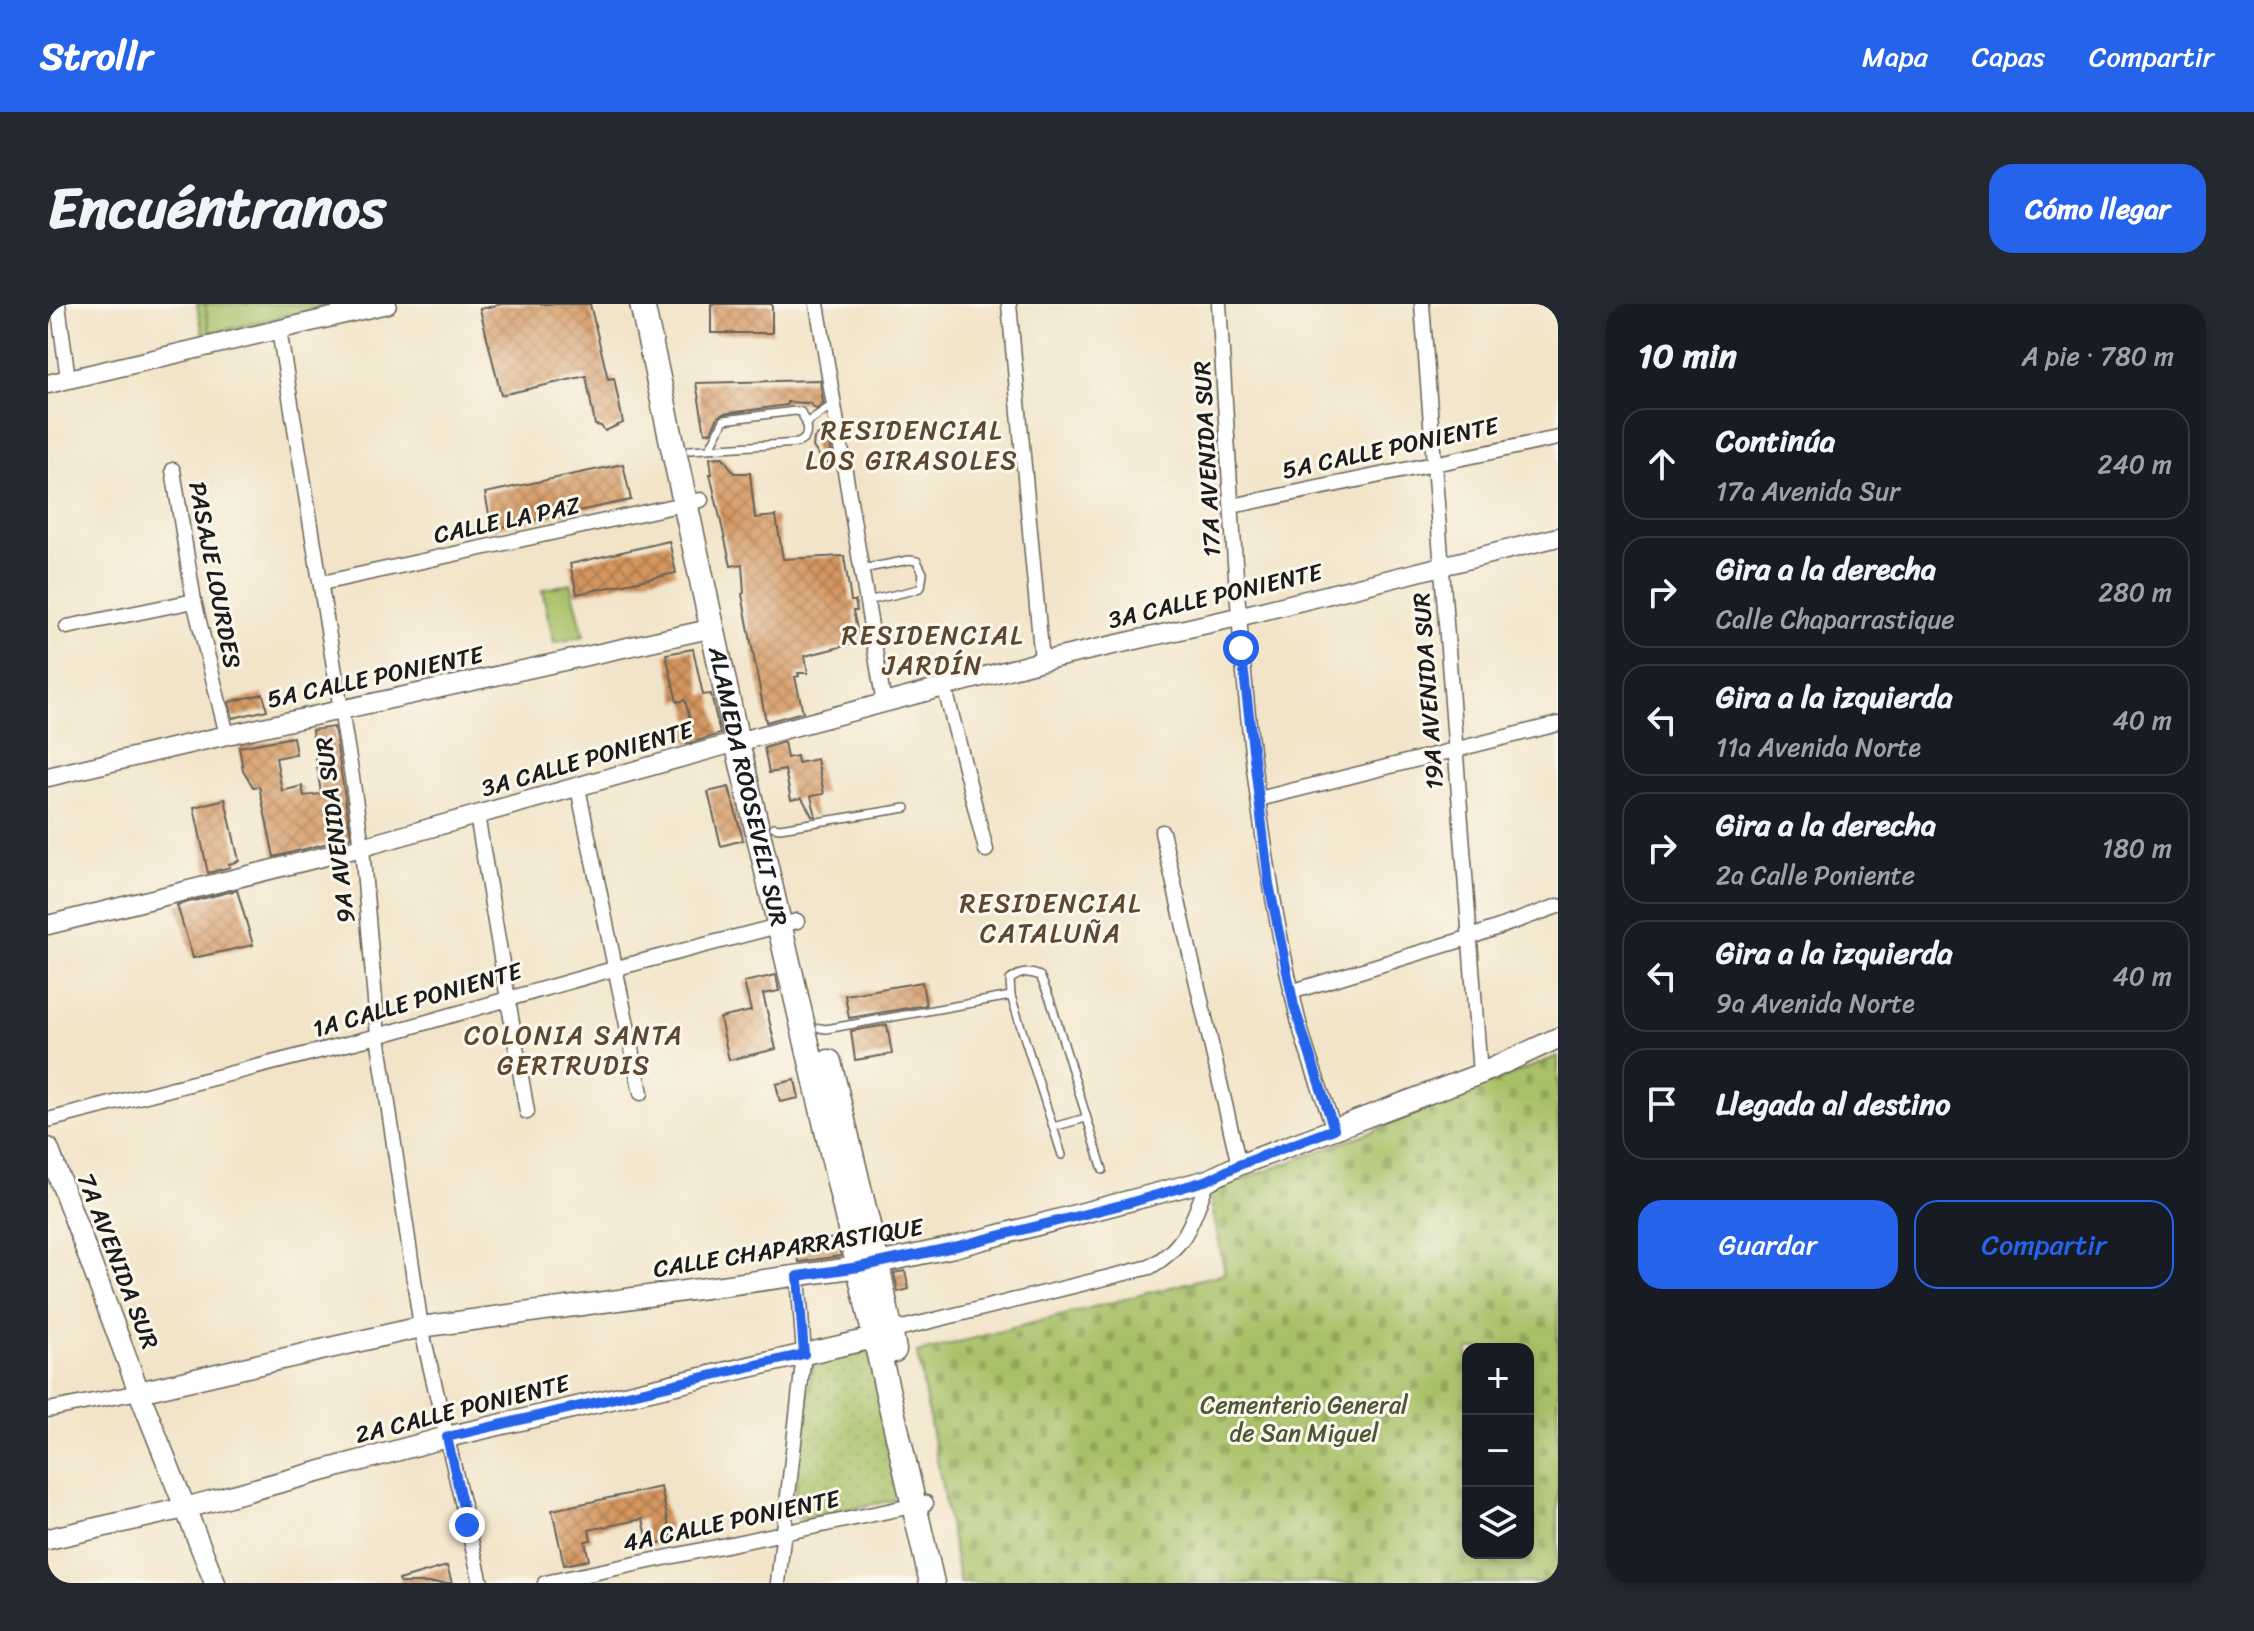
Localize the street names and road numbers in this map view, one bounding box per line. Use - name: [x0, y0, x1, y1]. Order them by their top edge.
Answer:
- street label: 17A AVENIDA SUR: [1181, 360, 1233, 558]
- street label: 5A CALLE PONIENTE: [1278, 404, 1504, 491]
- street label: PASAJE LOURDES: [176, 478, 254, 672]
- street label: CALLE LA PAZ: [430, 484, 584, 556]
- street label: 3A CALLE PONIENTE: [1104, 551, 1328, 641]
- street label: 19A AVENIDA SUR: [1400, 591, 1456, 791]
- street label: 5A CALLE PONIENTE: [263, 633, 489, 720]
- street label: ALAMEDA ROOSEVELT SUR: [696, 642, 800, 931]
- street label: 3A CALLE PONIENTE: [476, 708, 700, 809]
- street label: 9A AVENIDA SUR: [303, 734, 367, 926]
- street label: 1A CALLE PONIENTE: [307, 950, 528, 1050]
- street label: 7A AVENIDA SUR: [65, 1167, 171, 1355]
- street label: CALLE CHAPARRASTIQUE: [650, 1206, 928, 1290]
- street label: 2A CALLE PONIENTE: [350, 1362, 575, 1456]
- street label: 4A CALLE PONIENTE: [619, 1477, 845, 1564]

